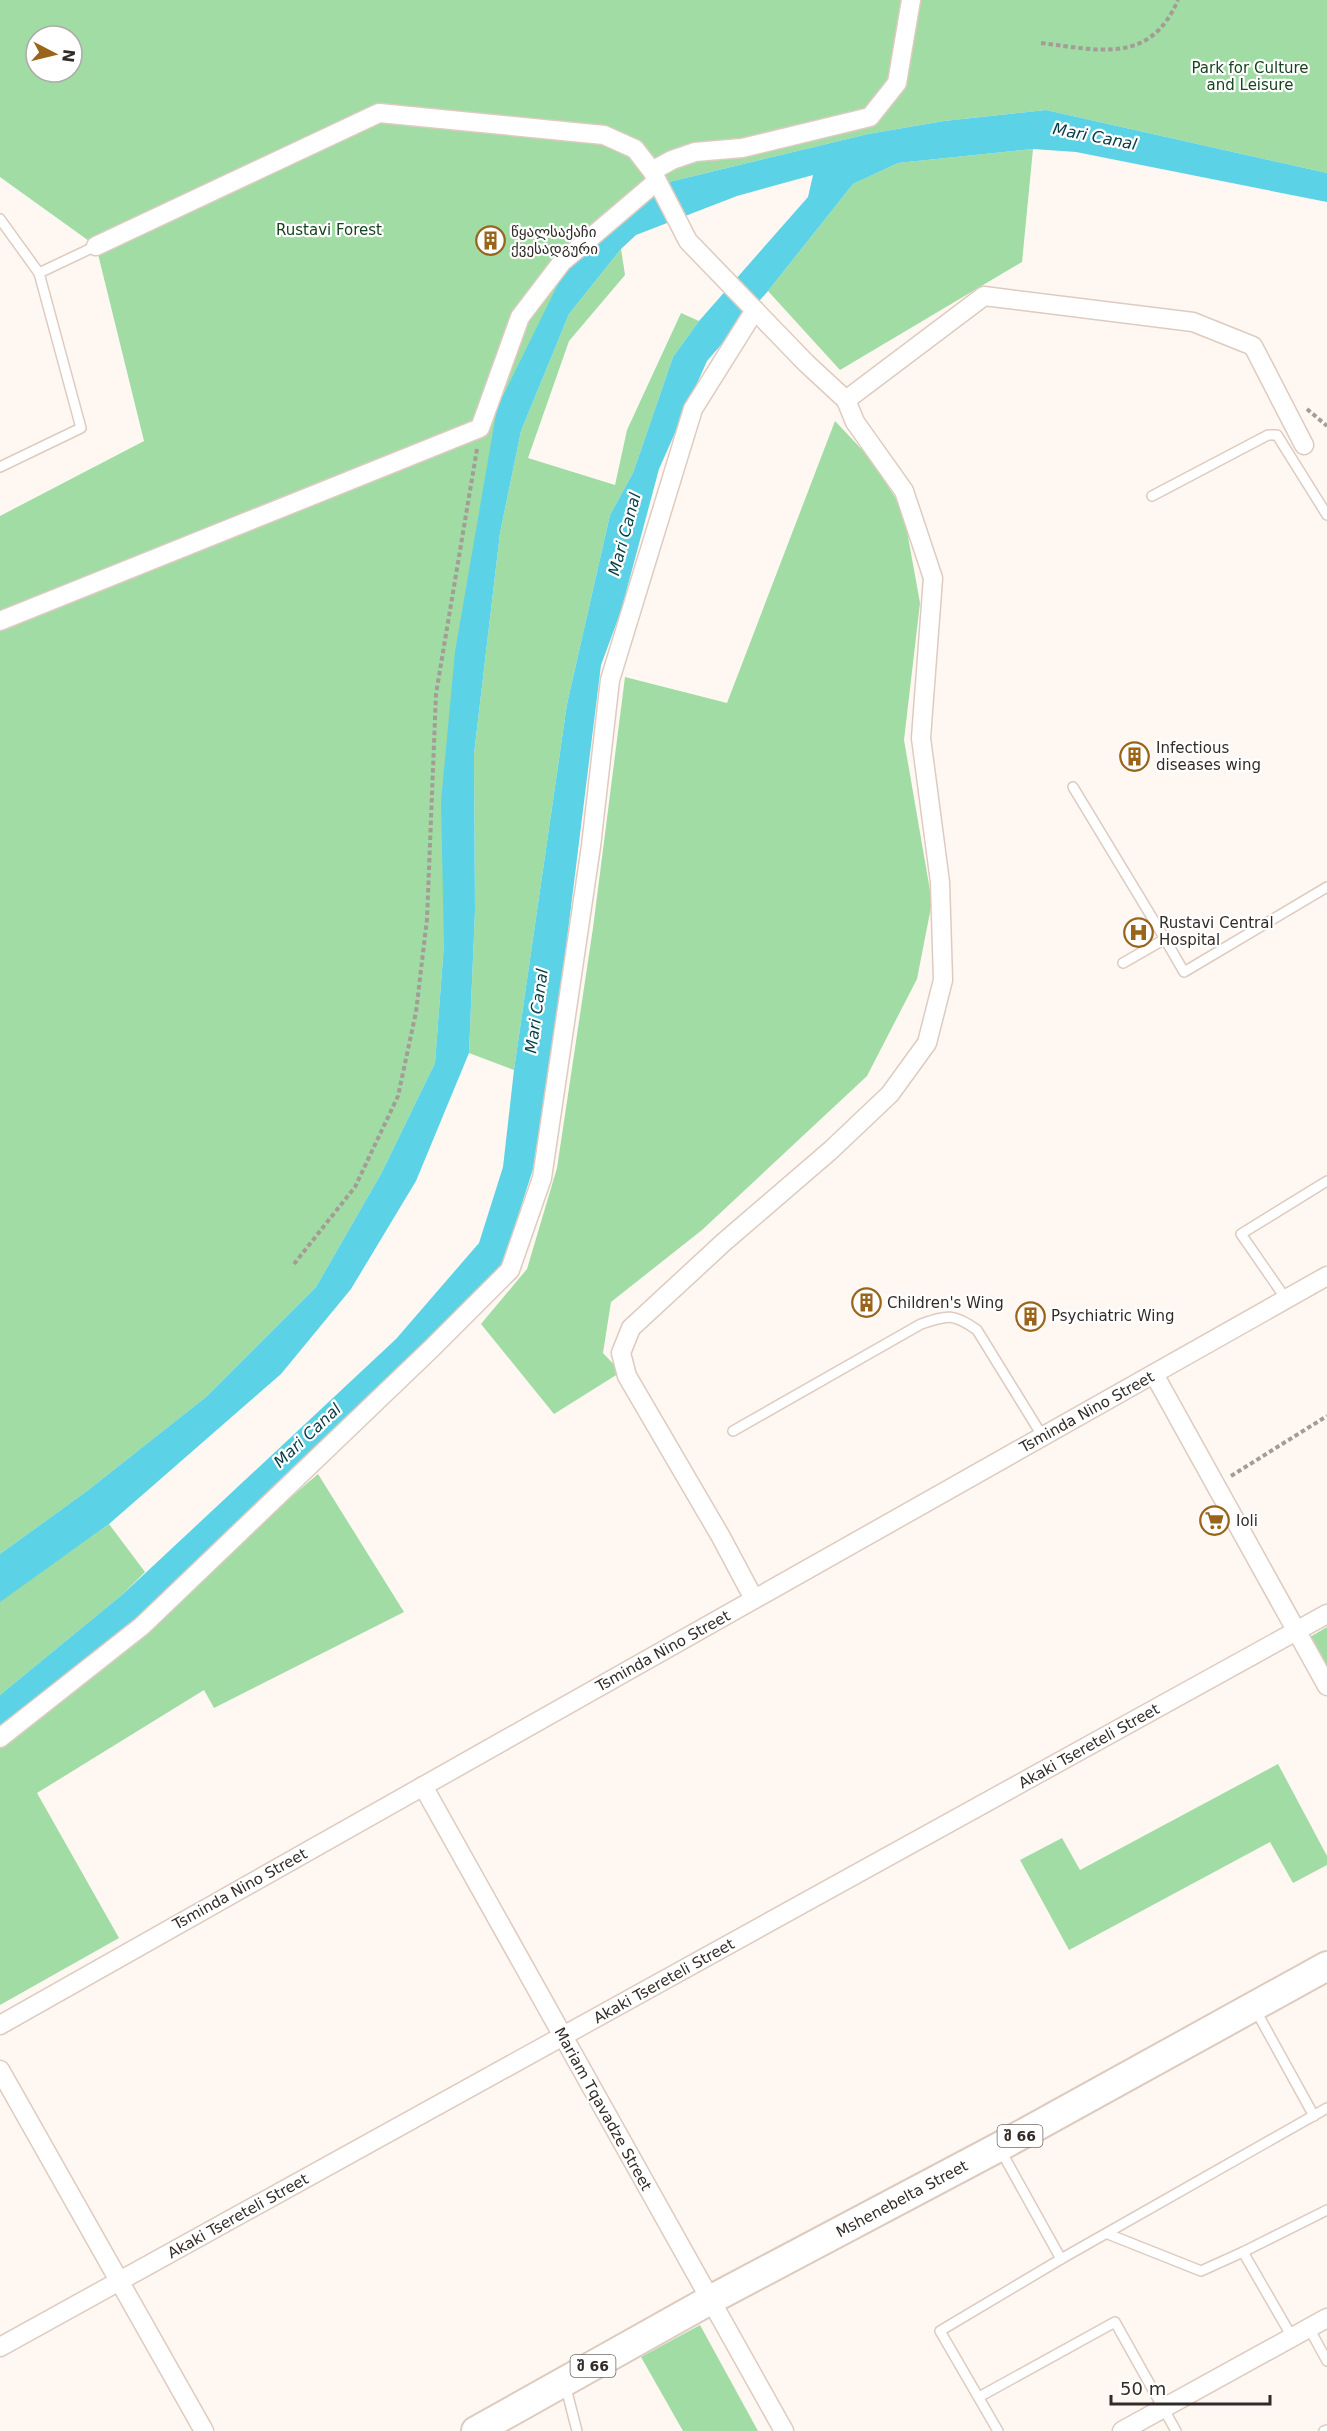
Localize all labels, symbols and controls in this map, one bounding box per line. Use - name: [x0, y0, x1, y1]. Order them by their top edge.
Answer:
- north arrow: [24, 24, 84, 84]
- text: N: [58, 48, 79, 64]
- park label: Park for Culture and Leisure: [1191, 59, 1309, 94]
- water label: Mari Canal: [1051, 119, 1139, 154]
- park label: Rustavi Forest: [276, 221, 382, 239]
- place label: წყალსაქაჩი ქვესადგური: [511, 223, 598, 258]
- building icon: წყალსაქაჩი ქვესადგური: [474, 225, 506, 257]
- water label: Mari Canal: [604, 490, 645, 578]
- place label: Infectious diseases wing: [1156, 739, 1261, 774]
- building icon: Infectious diseases wing: [1119, 741, 1151, 773]
- place label: Rustavi Central Hospital: [1159, 914, 1274, 949]
- hospital icon: Rustavi Central Hospital: [1122, 916, 1154, 948]
- water label: Mari Canal: [521, 967, 552, 1055]
- building icon: Children's Wing: [850, 1287, 882, 1319]
- place label: Children's Wing: [887, 1294, 1004, 1312]
- building icon: Psychiatric Wing: [1014, 1300, 1046, 1332]
- place label: Psychiatric Wing: [1051, 1307, 1175, 1325]
- street label: Tsminda Nino Street: [1016, 1368, 1157, 1457]
- water label: Mari Canal: [270, 1399, 345, 1471]
- supermarket icon: Ioli: [1199, 1505, 1231, 1537]
- place label: Ioli: [1236, 1512, 1258, 1530]
- street label: Tsminda Nino Street: [592, 1607, 733, 1696]
- street label: Akaki Tsereteli Street: [1016, 1700, 1163, 1792]
- street label: Tsminda Nino Street: [169, 1845, 310, 1934]
- street label: Akaki Tsereteli Street: [591, 1935, 738, 2027]
- street label: Mariam Tqavadze Street: [551, 2024, 656, 2194]
- road number: შ 66: [998, 2125, 1042, 2147]
- street label: Mshenebelta Street: [833, 2157, 971, 2241]
- street label: Akaki Tsereteli Street: [165, 2170, 312, 2262]
- road number: შ 66: [570, 2355, 616, 2377]
- scale bar: [1111, 2368, 1270, 2406]
- text: 50 m: [1120, 2378, 1166, 2399]

